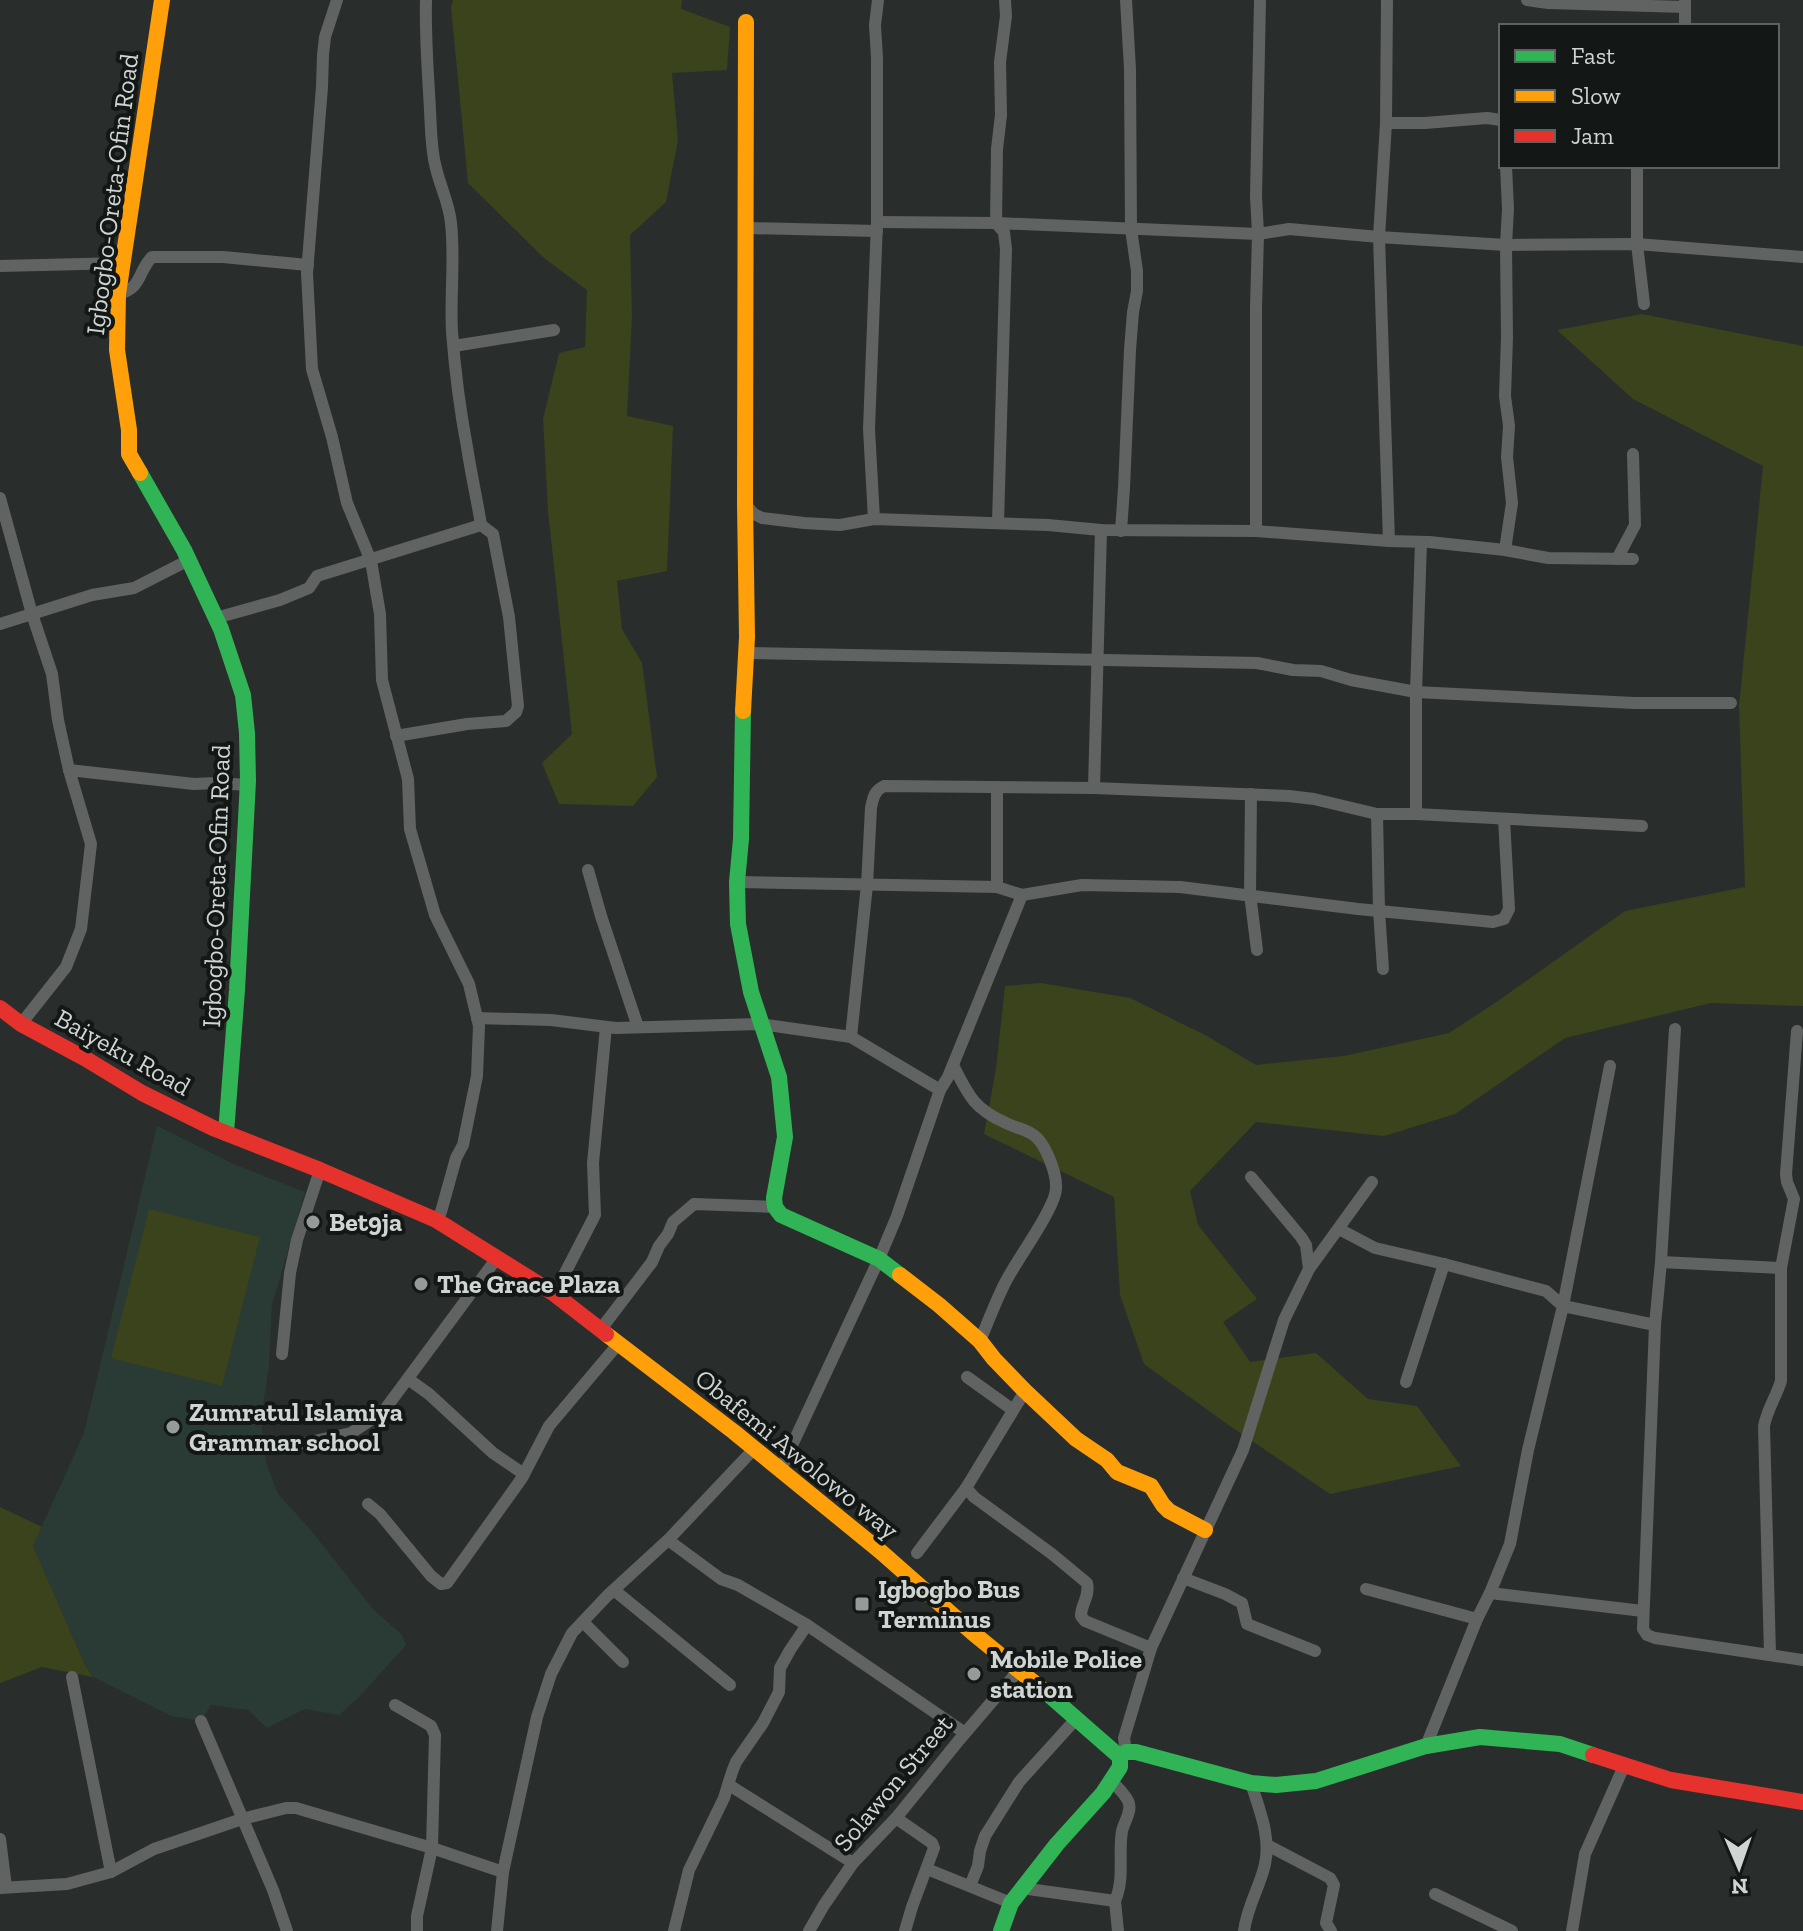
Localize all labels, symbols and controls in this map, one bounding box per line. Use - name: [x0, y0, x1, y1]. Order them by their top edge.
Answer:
- legend: [1499, 24, 1779, 168]
- text: Fast: [1571, 41, 1615, 70]
- street label: Igbogbo-Oreta-Ofin Road: [79, 51, 145, 337]
- text: Slow: [1571, 81, 1621, 110]
- text: Jam: [1571, 121, 1614, 150]
- street label: Igbogbo-Oreta-Ofin Road: [195, 744, 237, 1028]
- street label: Baiyeku Road: [50, 1002, 196, 1102]
- place label: Bet9ja: [329, 1206, 402, 1238]
- marker: Bet9ja: [304, 1213, 322, 1231]
- place label: The Grace Plaza: [437, 1268, 620, 1300]
- marker: The Grace Plaza: [412, 1275, 430, 1293]
- street label: Obafemi Awolowo way: [689, 1362, 906, 1546]
- place label: Zumratul Islamiya Grammar school: [189, 1396, 403, 1458]
- marker: Zumratul Islamiya Grammar school: [164, 1418, 182, 1436]
- place label: Igbogbo Bus Terminus: [878, 1573, 1020, 1635]
- marker: Igbogbo Bus Terminus: [853, 1595, 871, 1613]
- place label: Mobile Police station: [990, 1643, 1143, 1705]
- marker: Mobile Police station: [965, 1665, 983, 1683]
- street label: Solawon Street: [827, 1708, 960, 1858]
- north arrow: [1699, 1827, 1779, 1907]
- text: N: [1731, 1873, 1749, 1900]

